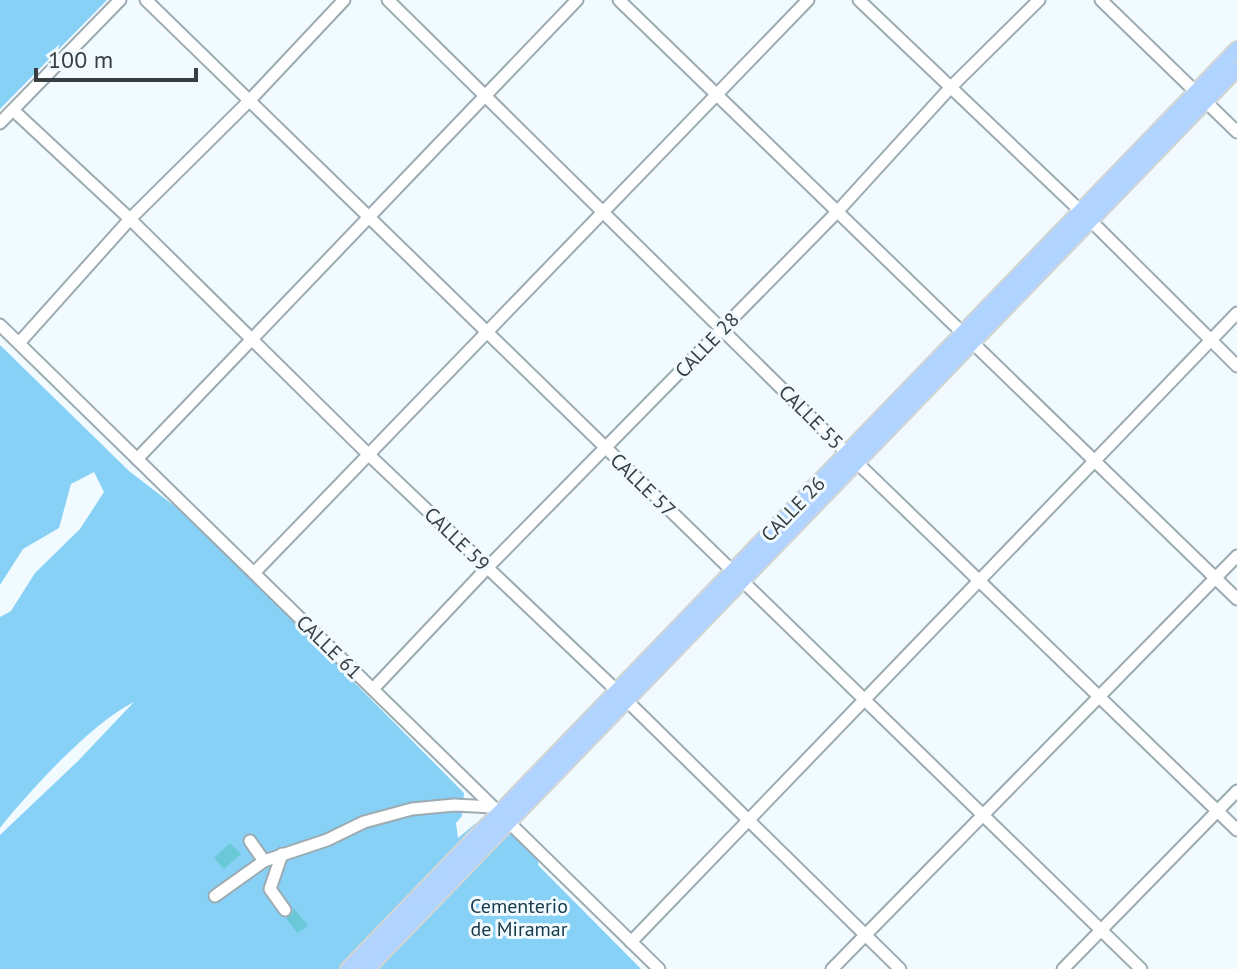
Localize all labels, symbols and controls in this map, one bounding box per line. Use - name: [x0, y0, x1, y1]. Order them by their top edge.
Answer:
- scale bar: [36, 32, 196, 82]
- text: 100 m: [48, 44, 113, 75]
- street label: CALLE 28: [669, 307, 745, 383]
- street label: CALLE 55: [773, 379, 849, 455]
- street label: CALLE 57: [605, 447, 681, 523]
- street label: CALLE 26: [755, 471, 831, 547]
- street label: CALLE 59: [419, 501, 495, 577]
- street label: CALLE 61: [291, 609, 367, 685]
- park label: Cementerio de Miramar: [470, 893, 568, 942]

